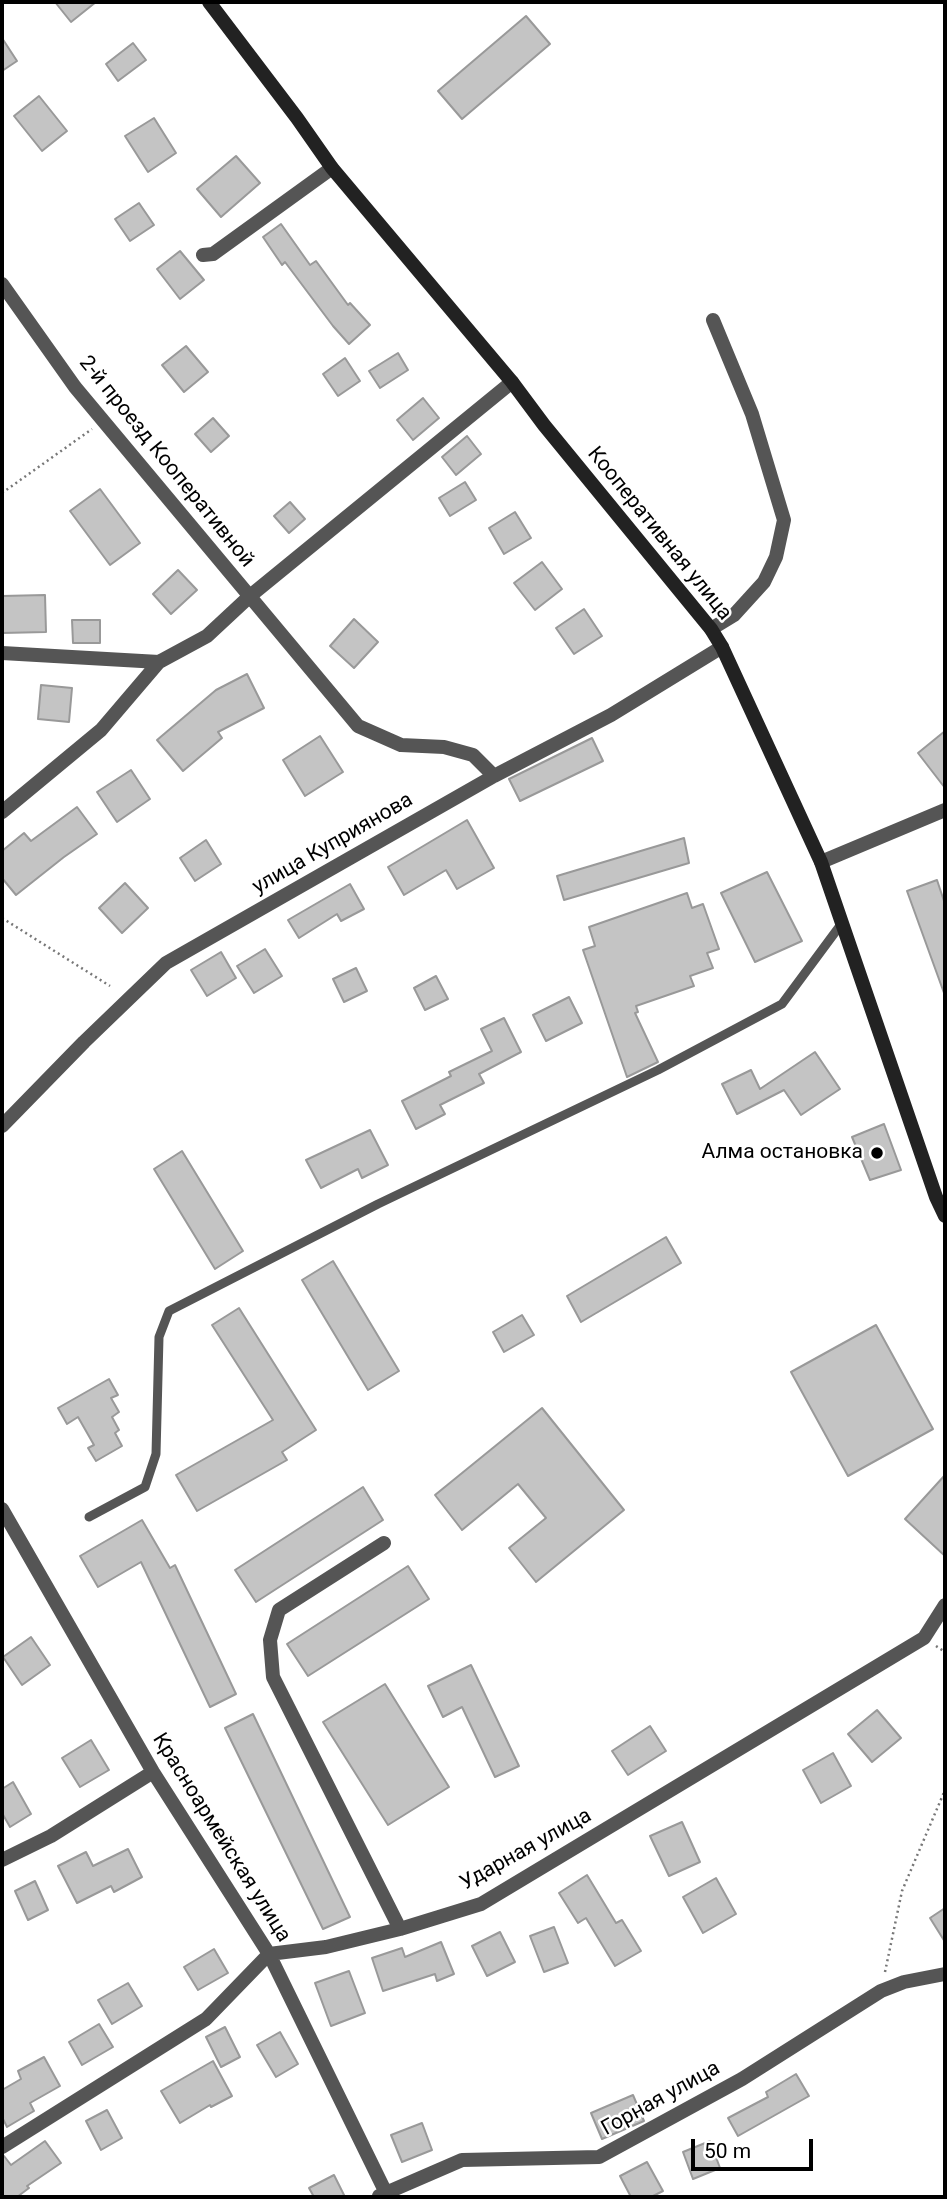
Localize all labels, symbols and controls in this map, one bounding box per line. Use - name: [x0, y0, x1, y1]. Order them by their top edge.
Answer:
- street label: 2-й проезд Кооперативной: [73, 351, 259, 573]
- street label: Кооперативная улица: [581, 442, 737, 626]
- street label: улица Куприянова: [248, 788, 418, 900]
- place label: Алма остановка: [702, 1140, 863, 1166]
- marker: Алма остановка: [869, 1145, 885, 1161]
- street label: Красноармейская улица: [146, 1729, 296, 1947]
- street label: Ударная улица: [456, 1804, 596, 1896]
- street label: Горная улица: [597, 2056, 725, 2142]
- scale bar: [695, 2126, 818, 2170]
- text: 50 m: [704, 2139, 751, 2163]

